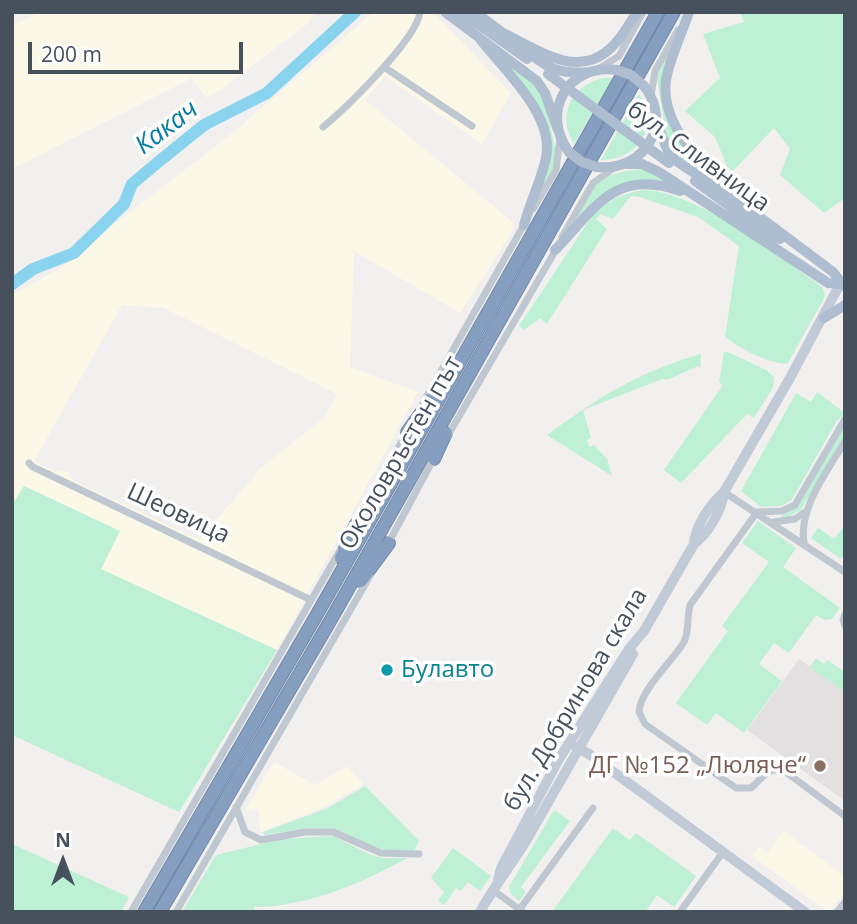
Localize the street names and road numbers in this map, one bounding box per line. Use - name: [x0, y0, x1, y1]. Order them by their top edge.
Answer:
- street label: бул. Сливница: [621, 96, 775, 218]
- street label: Околовръстен път: [334, 351, 468, 555]
- street label: Шеовица: [122, 478, 234, 550]
- street label: бул. Добринова скала: [498, 583, 654, 817]

